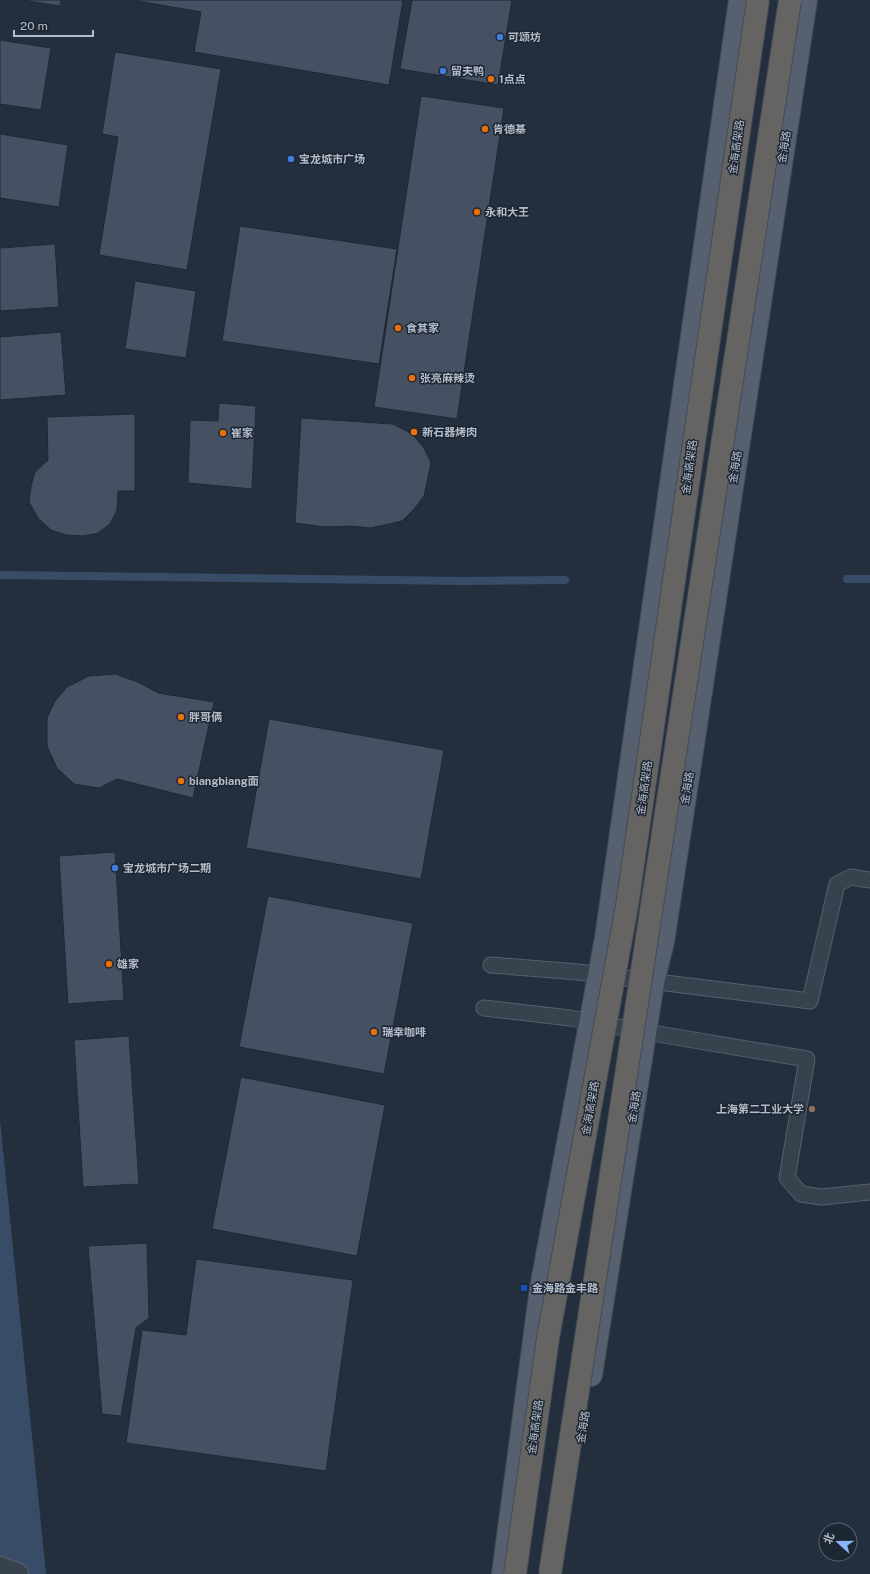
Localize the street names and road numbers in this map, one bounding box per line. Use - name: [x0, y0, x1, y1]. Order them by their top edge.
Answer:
- street label: 金海高架路: [726, 119, 746, 175]
- street label: 金海路: [775, 130, 793, 164]
- street label: 金海高架路: [679, 439, 699, 495]
- street label: 金海路: [726, 450, 744, 484]
- street label: 金海高架路: [634, 760, 654, 816]
- street label: 金海路: [678, 771, 696, 805]
- street label: 金海高架路: [579, 1080, 601, 1136]
- street label: 金海路: [625, 1090, 643, 1124]
- street label: 金海高架路: [525, 1399, 545, 1455]
- street label: 金海路: [574, 1410, 592, 1444]

